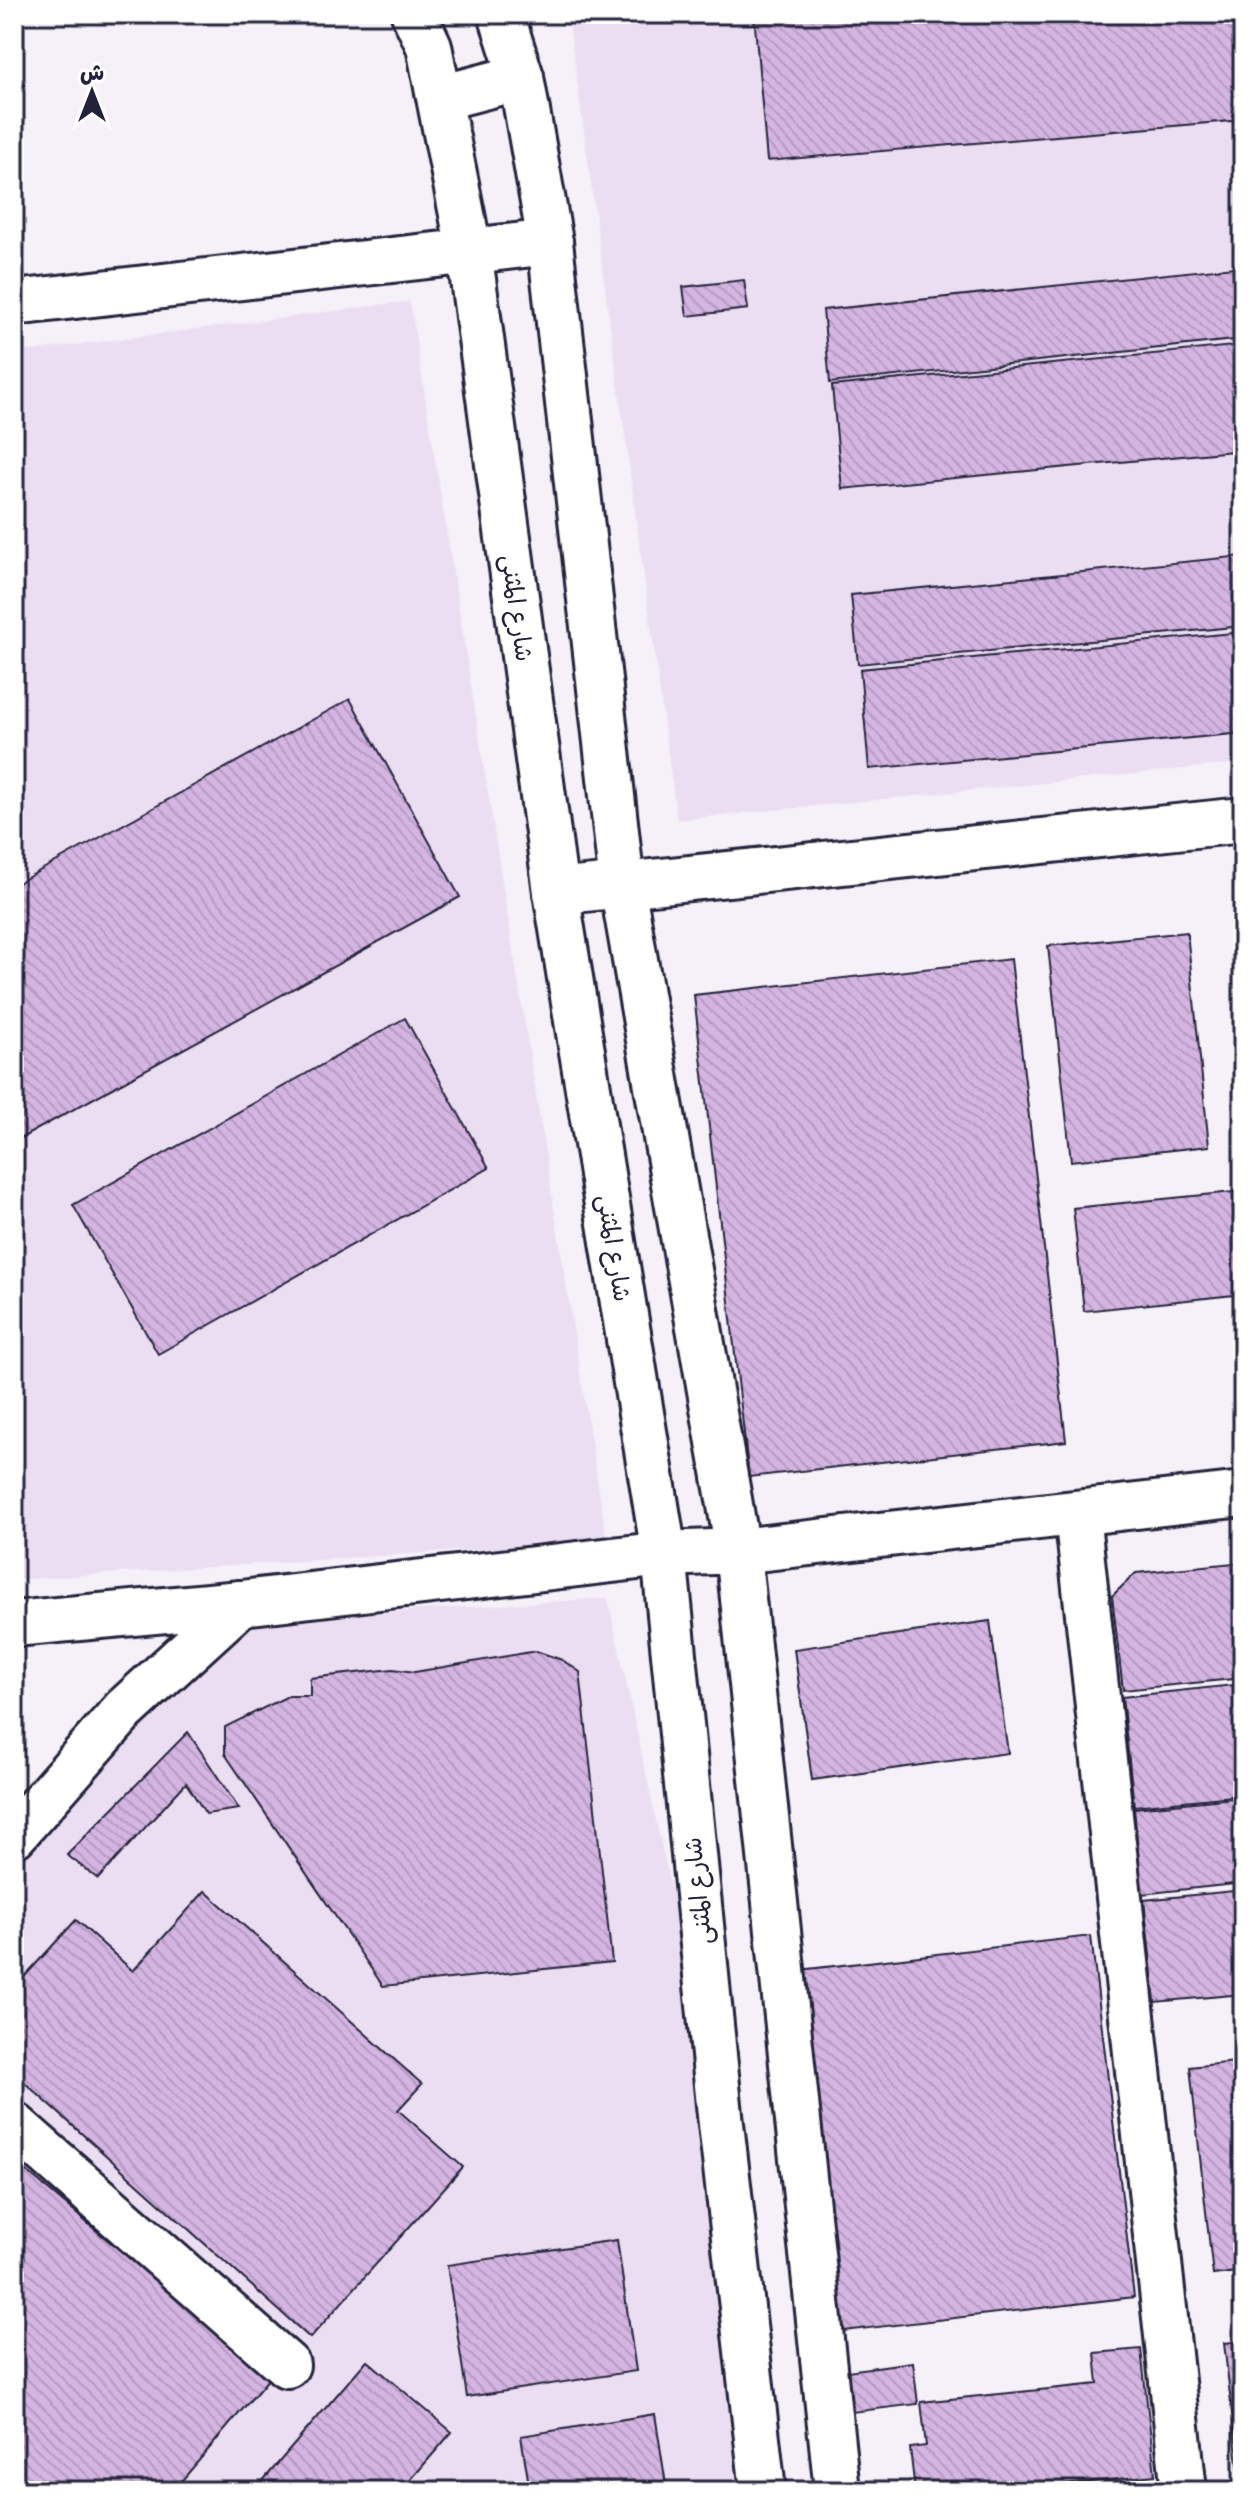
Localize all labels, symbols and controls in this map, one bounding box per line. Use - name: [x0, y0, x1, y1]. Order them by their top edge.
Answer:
- north arrow: [52, 52, 132, 132]
- text: ش: [80, 63, 104, 89]
- street label: شارع المثنى: [492, 553, 535, 664]
- street label: شارع المثنى: [588, 1193, 633, 1304]
- street label: شارع المثنى: [681, 1835, 722, 1946]

